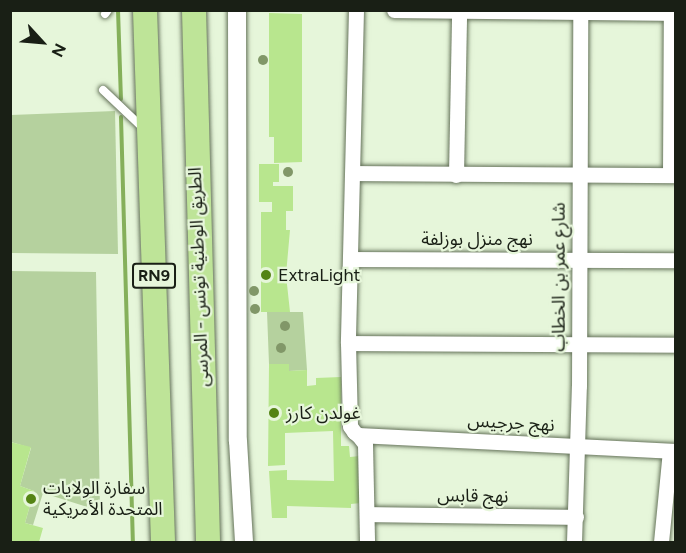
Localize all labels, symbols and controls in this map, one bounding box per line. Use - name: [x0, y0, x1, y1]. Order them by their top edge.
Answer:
- north arrow: [12, 12, 72, 72]
- text: N: [47, 40, 70, 60]
- street label: الطريق الوطنية تونس - المرسى: [184, 167, 214, 387]
- street label: شارع عمر بن الخطاب: [548, 202, 570, 352]
- street label: نهج منزل بوزلفة: [421, 228, 533, 250]
- road number: RN9: [132, 263, 176, 289]
- place label: ExtraLight: [278, 264, 360, 286]
- marker: ExtraLight: [259, 268, 273, 282]
- place label: غولدن كارز: [286, 402, 360, 424]
- marker: غولدن كارز: [267, 406, 281, 420]
- street label: نهج جرجيس: [467, 410, 555, 436]
- place label: سفارة الولايات المتحدة الأمريكية: [43, 478, 163, 520]
- street label: نهج قابس: [437, 485, 509, 507]
- marker: سفارة الولايات المتحدة الأمريكية: [24, 492, 38, 506]

